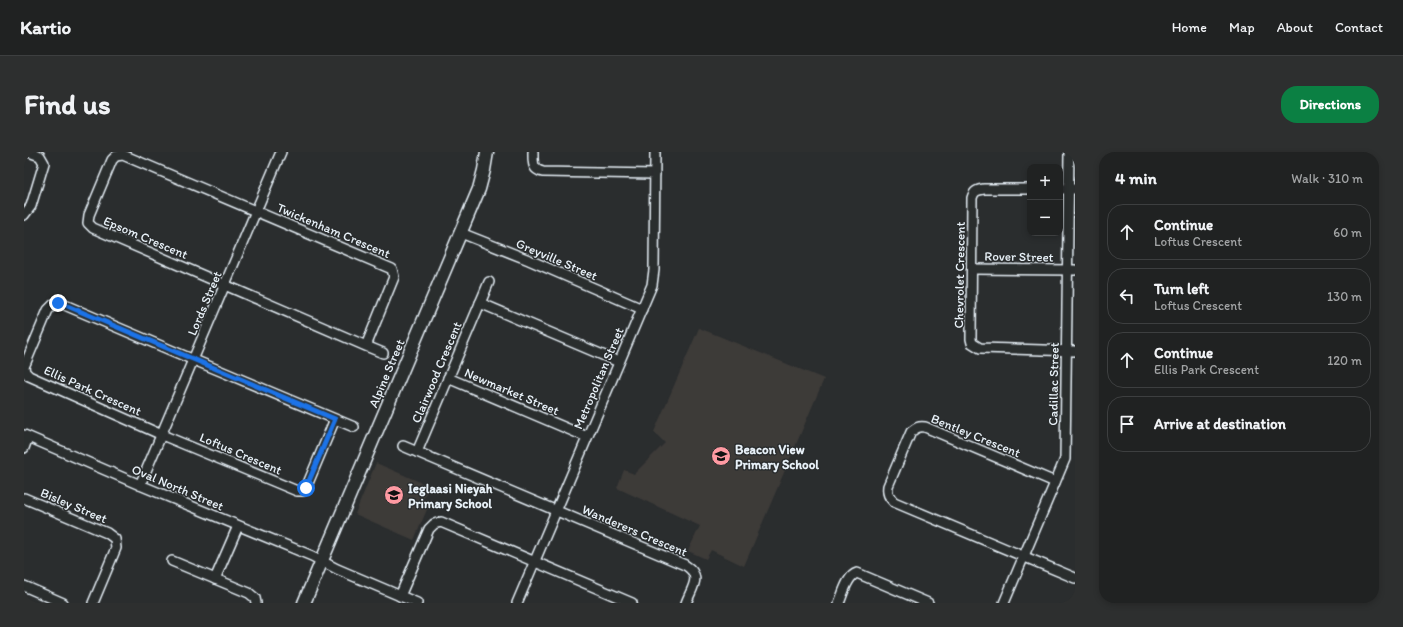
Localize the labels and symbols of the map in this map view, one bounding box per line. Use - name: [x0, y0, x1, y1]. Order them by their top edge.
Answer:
- street label: Twickenham Crescent: [275, 200, 393, 261]
- street label: Epsom Crescent: [101, 213, 190, 262]
- street label: Chevrolet Crescent: [951, 221, 968, 329]
- street label: Greyville Street: [514, 236, 600, 283]
- street label: Rover Street: [984, 248, 1054, 265]
- street label: Lords Street: [184, 269, 225, 338]
- route end: [49, 294, 67, 312]
- street label: Clairwood Crescent: [408, 319, 465, 425]
- street label: Metropolitan Street: [570, 325, 627, 431]
- street label: Alpine Street: [365, 337, 408, 410]
- street label: Cadillac Street: [1045, 342, 1062, 426]
- street label: Ellis Park Crescent: [42, 362, 144, 419]
- street label: Newmarket Street: [462, 365, 561, 418]
- street label: Bentley Crescent: [929, 411, 1023, 460]
- street label: Loftus Crescent: [197, 429, 284, 478]
- place label: Beacon View Primary School: [735, 442, 819, 473]
- school or university icon: Beacon View Primary School: [710, 445, 732, 467]
- street label: Oval North Street: [130, 461, 226, 514]
- route start: [297, 479, 315, 497]
- place label: Ieglaasi Nieyah Primary School: [408, 481, 493, 512]
- school or university icon: Ieglaasi Nieyah Primary School: [383, 484, 405, 506]
- street label: Bisley Street: [38, 485, 109, 526]
- street label: Wanderers Crescent: [580, 501, 690, 559]

